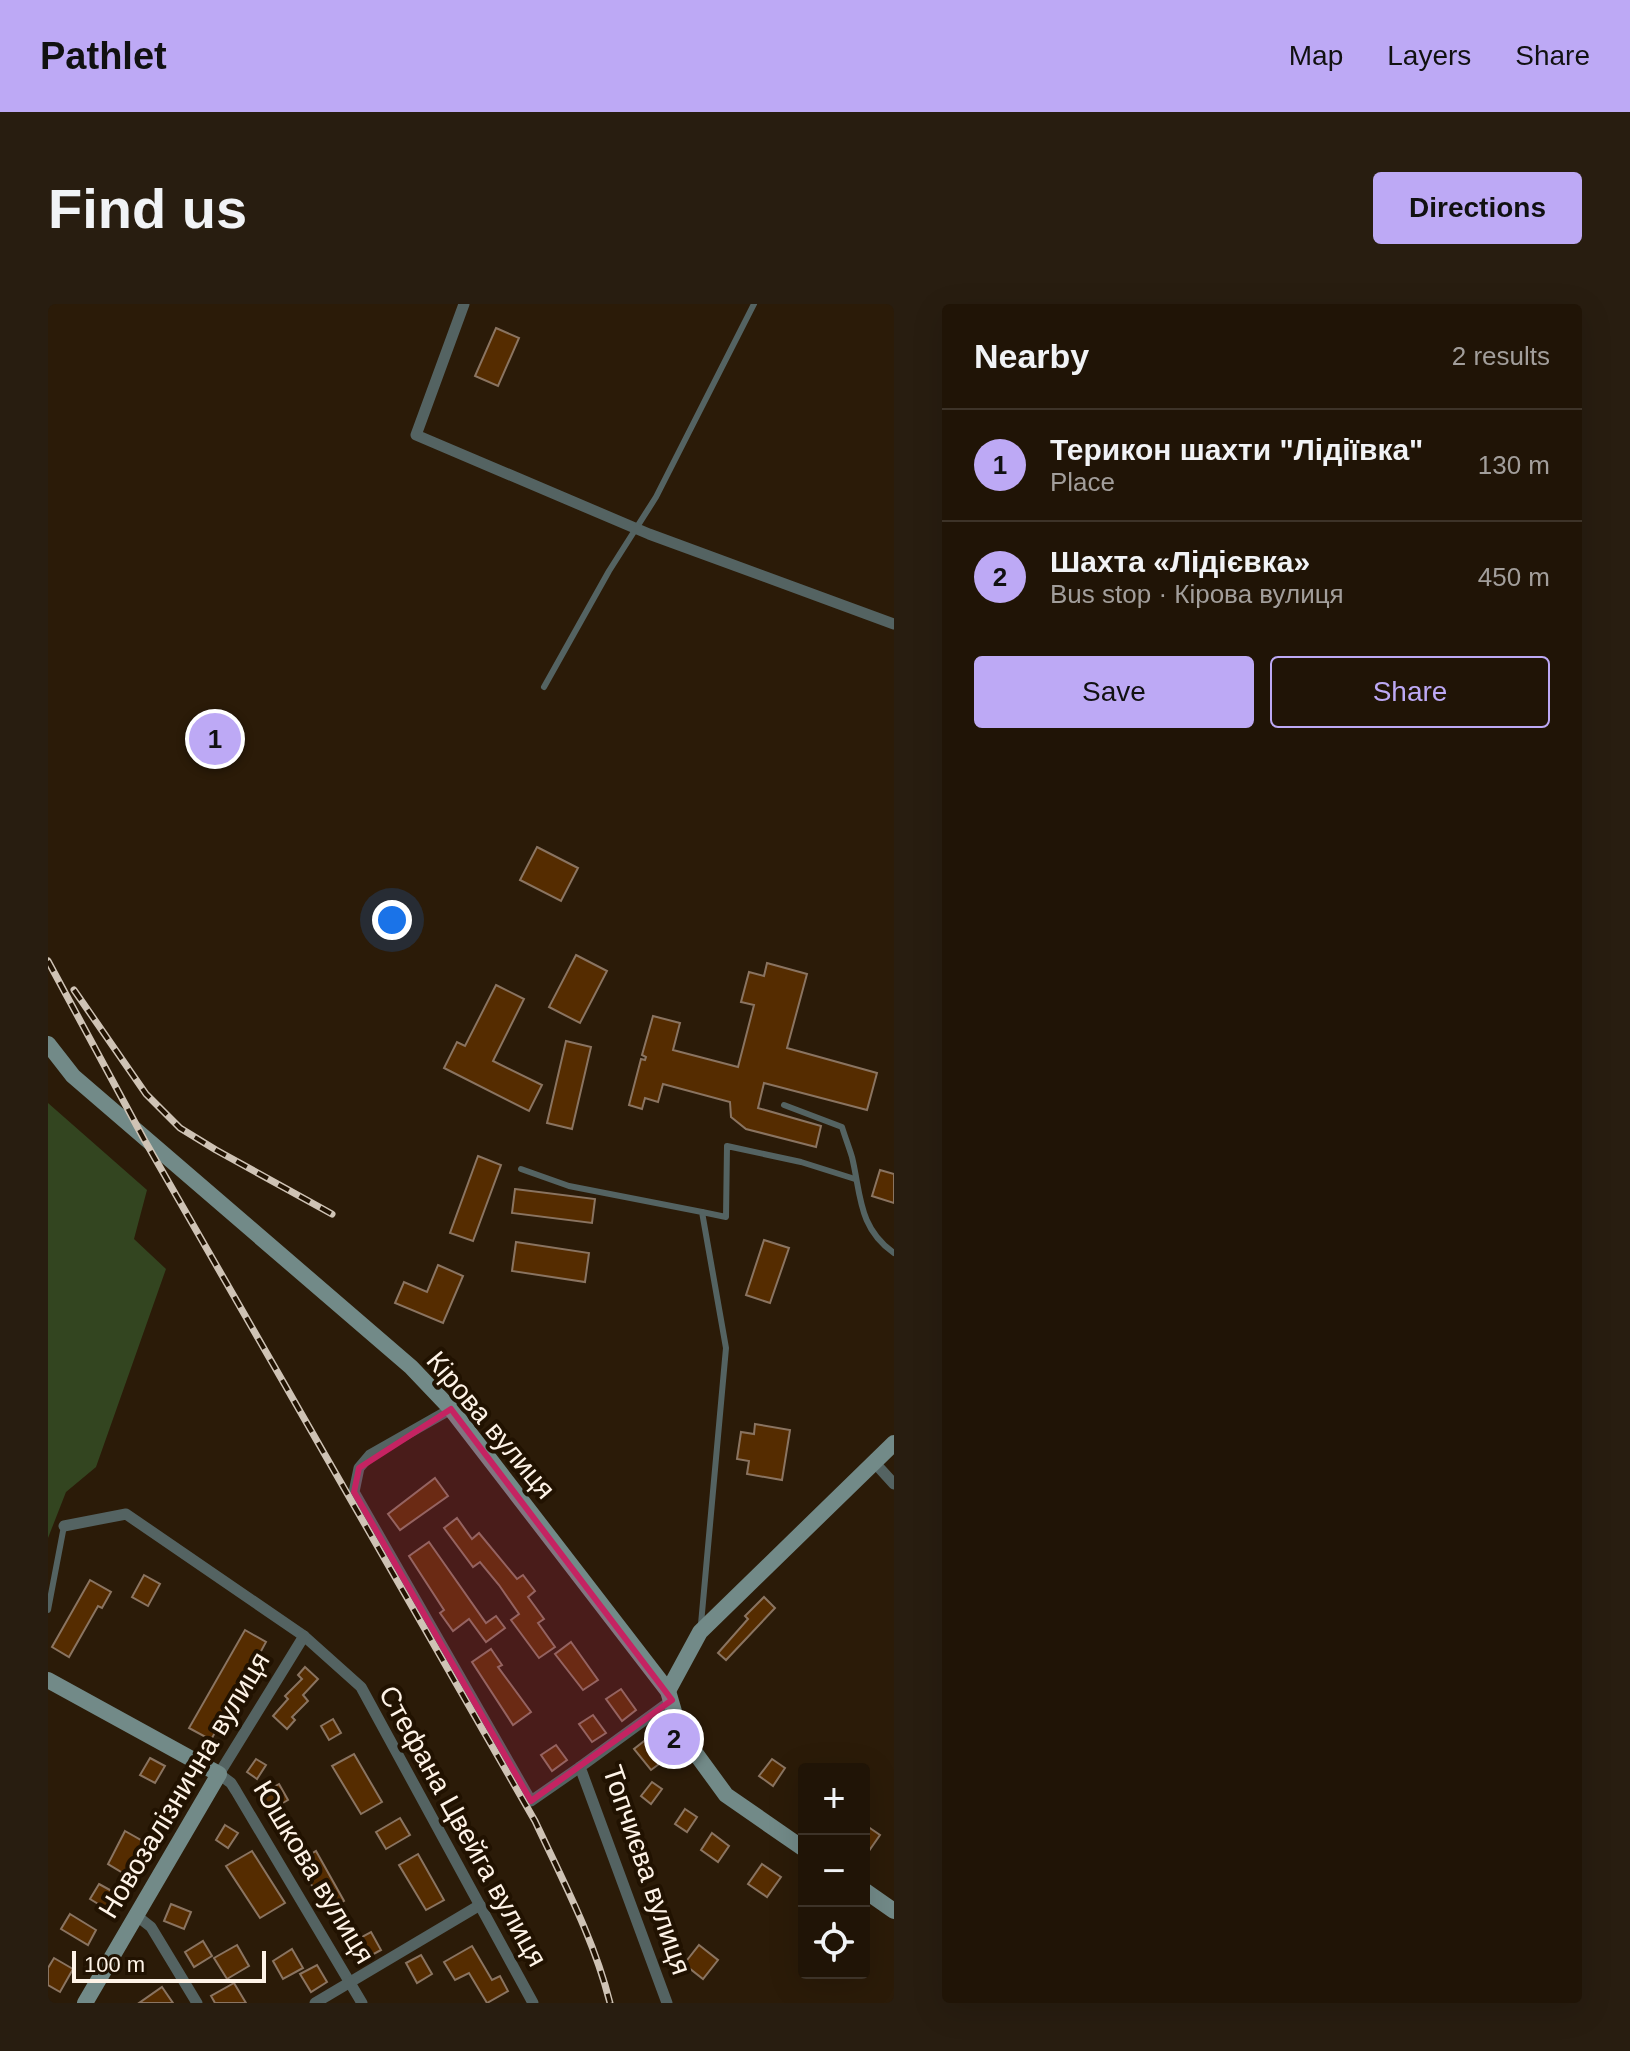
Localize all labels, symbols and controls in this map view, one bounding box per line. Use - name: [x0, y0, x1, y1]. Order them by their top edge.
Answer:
- text: Pathlet: [40, 35, 167, 77]
- text: Map: [1289, 40, 1343, 71]
- text: Layers: [1387, 40, 1471, 71]
- text: Share: [1515, 40, 1590, 71]
- button: Directions: [1373, 172, 1582, 244]
- text: Find us: [48, 177, 247, 240]
- text: Nearby: [974, 337, 1089, 375]
- text: 2 results: [1452, 341, 1550, 371]
- text: Терикон шахти "Лідіївка": [1050, 433, 1423, 466]
- text: 1: [993, 450, 1007, 480]
- text: 130 m: [1478, 450, 1550, 480]
- text: Place: [1050, 467, 1115, 497]
- text: Шахта «Лідієвка»: [1050, 545, 1310, 578]
- text: 2: [993, 562, 1007, 592]
- text: 450 m: [1478, 562, 1550, 592]
- text: Bus stop · Кірова вулиця: [1050, 579, 1344, 609]
- button: Save: [974, 656, 1254, 728]
- button: Share: [1270, 656, 1550, 728]
- pin: 1: [189, 709, 241, 769]
- your location: [372, 900, 412, 940]
- street label: Кірова вулиця: [420, 1345, 562, 1505]
- street label: Новозалізнична вулиця: [92, 1646, 276, 1924]
- street label: Стефана Цвейга вулиця: [373, 1680, 553, 1972]
- pin: 2: [648, 1709, 700, 1769]
- street label: Топчиєва вулиця: [597, 1761, 697, 1979]
- map controls: [798, 1763, 870, 1979]
- button: +: [798, 1763, 870, 1835]
- street label: Юшкова вулиця: [247, 1775, 381, 1969]
- button: −: [798, 1835, 870, 1907]
- button: locate: [798, 1907, 870, 1979]
- scale bar: [72, 1947, 266, 1983]
- text: 100 m: [84, 1952, 145, 1977]

